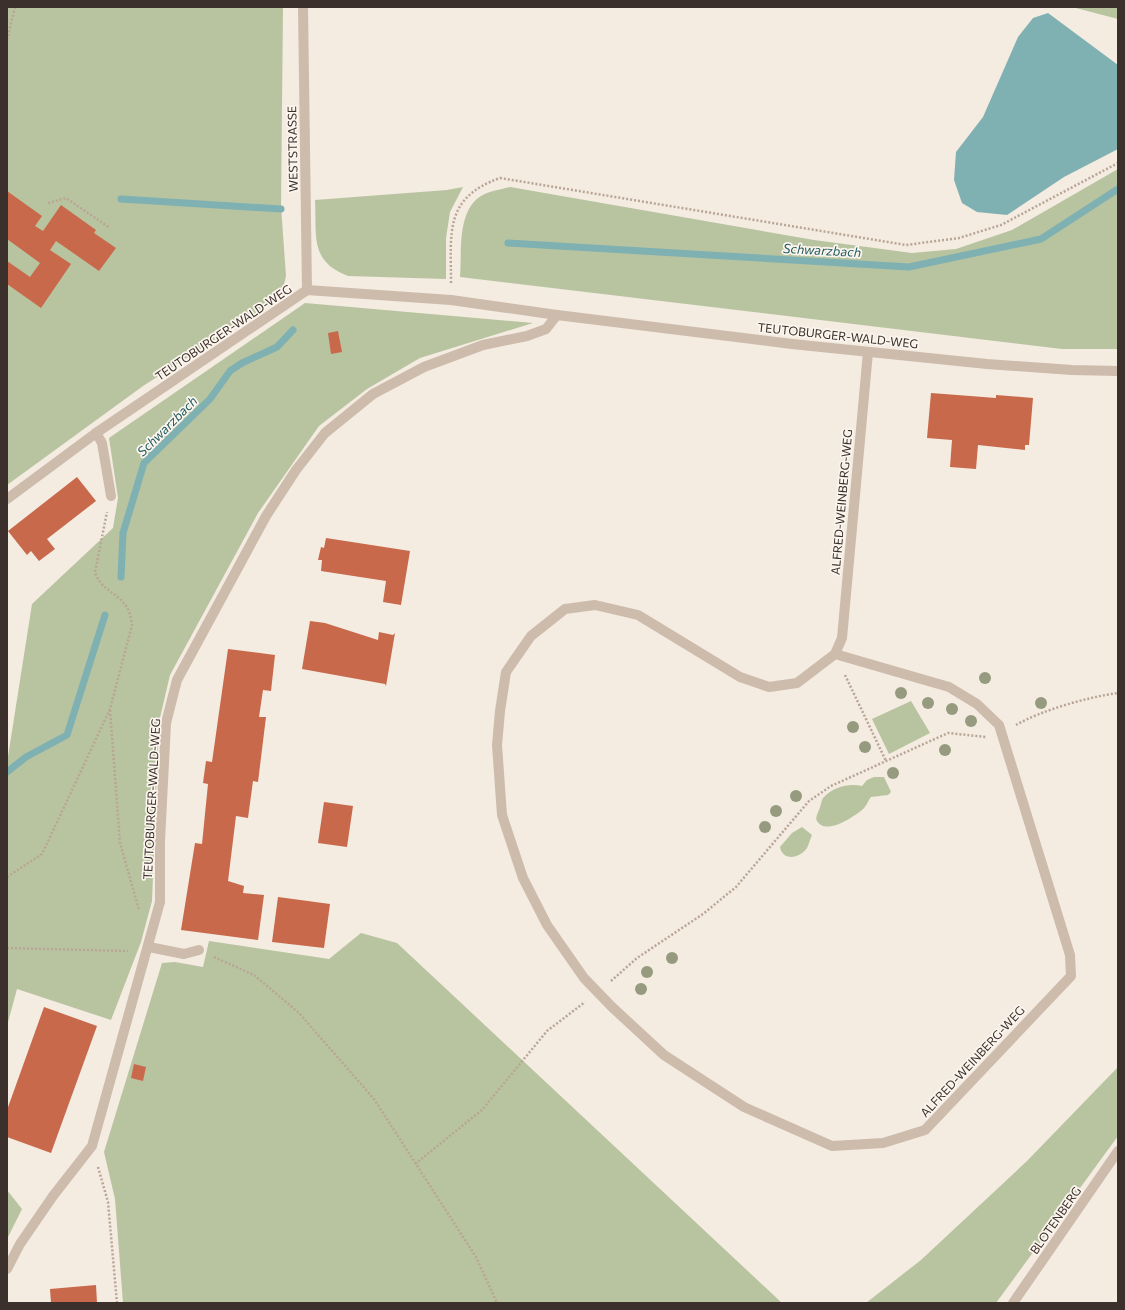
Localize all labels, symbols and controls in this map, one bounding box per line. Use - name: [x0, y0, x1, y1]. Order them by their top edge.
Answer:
- street label: WESTSTRASSE: [284, 106, 300, 192]
- water label: Schwarzbach: [782, 240, 862, 260]
- street label: TEUTOBURGER-WALD-WEG: [152, 281, 294, 383]
- street label: TEUTOBURGER-WALD-WEG: [757, 320, 919, 350]
- water label: Schwarzbach: [134, 393, 200, 459]
- street label: ALFRED-WEINBERG-WEG: [828, 428, 854, 576]
- street label: TEUTOBURGER-WALD-WEG: [140, 718, 162, 880]
- street label: ALFRED-WEINBERG-WEG: [917, 1003, 1027, 1119]
- street label: BLOTENBERG: [1027, 1184, 1083, 1256]

